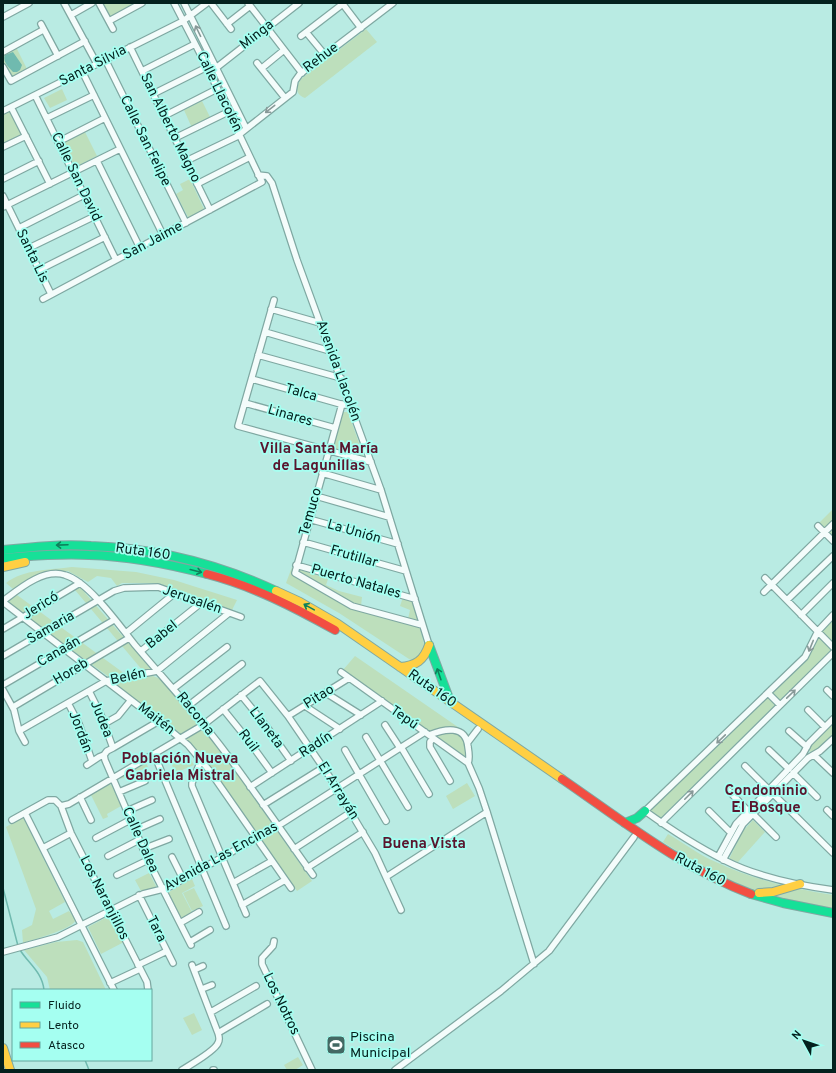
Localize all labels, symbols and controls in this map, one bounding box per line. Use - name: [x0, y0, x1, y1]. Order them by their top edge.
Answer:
- street label: Minga: [237, 17, 277, 53]
- one-way arrow: [193, 25, 201, 37]
- street label: Rehue: [300, 39, 342, 77]
- street label: Santa Silvia: [57, 42, 129, 90]
- street label: Calle Llacolén: [192, 49, 246, 135]
- street label: San Alberto Magno: [136, 70, 204, 186]
- street label: Calle San Felipe: [116, 93, 174, 189]
- one-way arrow: [265, 105, 276, 113]
- street label: Calle San David: [47, 130, 105, 224]
- street label: San Jaime: [120, 218, 186, 264]
- street label: Santa Lis: [12, 226, 52, 286]
- street label: Avenida Llacolén: [312, 318, 364, 424]
- street label: Talca: [283, 380, 319, 406]
- street label: Linares: [266, 401, 314, 431]
- district label: Villa Santa María de Lagunillas: [260, 440, 378, 476]
- street label: Temuco: [296, 486, 326, 538]
- street label: La Unión: [325, 516, 383, 548]
- street label: Ruta 160: [114, 540, 172, 564]
- one-way arrow: [56, 541, 69, 549]
- street label: Frutillar: [328, 542, 380, 572]
- street label: Puerto Natales: [309, 561, 403, 603]
- one-way arrow: [189, 567, 202, 575]
- street label: Jerusalén: [160, 582, 224, 618]
- street label: Jericó: [20, 588, 62, 624]
- one-way arrow: [303, 603, 315, 610]
- street label: Samaria: [24, 608, 78, 648]
- street label: Babel: [143, 617, 181, 653]
- street label: Canaán: [34, 633, 84, 671]
- one-way arrow: [807, 640, 814, 652]
- street label: Horeb: [50, 655, 92, 689]
- street label: Belén: [109, 665, 147, 689]
- street label: Ruta 160: [404, 666, 460, 712]
- one-way arrow: [435, 667, 442, 680]
- street label: Pitao: [301, 681, 338, 713]
- street label: Racoma: [172, 689, 218, 739]
- one-way arrow: [786, 689, 796, 699]
- street label: Judea: [86, 698, 116, 740]
- street label: Maitén: [134, 699, 178, 739]
- street label: Tepú: [387, 702, 421, 734]
- street label: Llaneta: [245, 704, 287, 752]
- street label: Jordán: [64, 709, 96, 755]
- street label: Ruil: [234, 726, 262, 756]
- street label: Radín: [296, 728, 336, 762]
- one-way arrow: [716, 734, 726, 743]
- district label: Población Nueva Gabriela Mistral: [122, 750, 238, 786]
- street label: El Arrayán: [314, 759, 362, 823]
- district label: Condominio El Bosque: [725, 782, 807, 818]
- one-way arrow: [684, 790, 694, 800]
- street label: Calle Dalea: [118, 805, 162, 875]
- street label: Avenida Las Encinas: [161, 819, 281, 895]
- district label: Buena Vista: [382, 835, 466, 854]
- street label: Ruta 160: [672, 850, 728, 890]
- street label: Los Naranjillos: [76, 853, 132, 943]
- street label: Tara: [142, 913, 170, 945]
- street label: Los Notros: [259, 970, 303, 1038]
- legend: [12, 989, 152, 1061]
- text: Fluido: [48, 998, 81, 1014]
- text: Lento: [48, 1018, 79, 1034]
- north arrow: [784, 1021, 824, 1061]
- text: N: [789, 1028, 805, 1043]
- place label: Piscina Municipal: [350, 1029, 410, 1062]
- sports icon: Piscina Municipal: [325, 1034, 347, 1056]
- text: Atasco: [48, 1038, 85, 1054]

